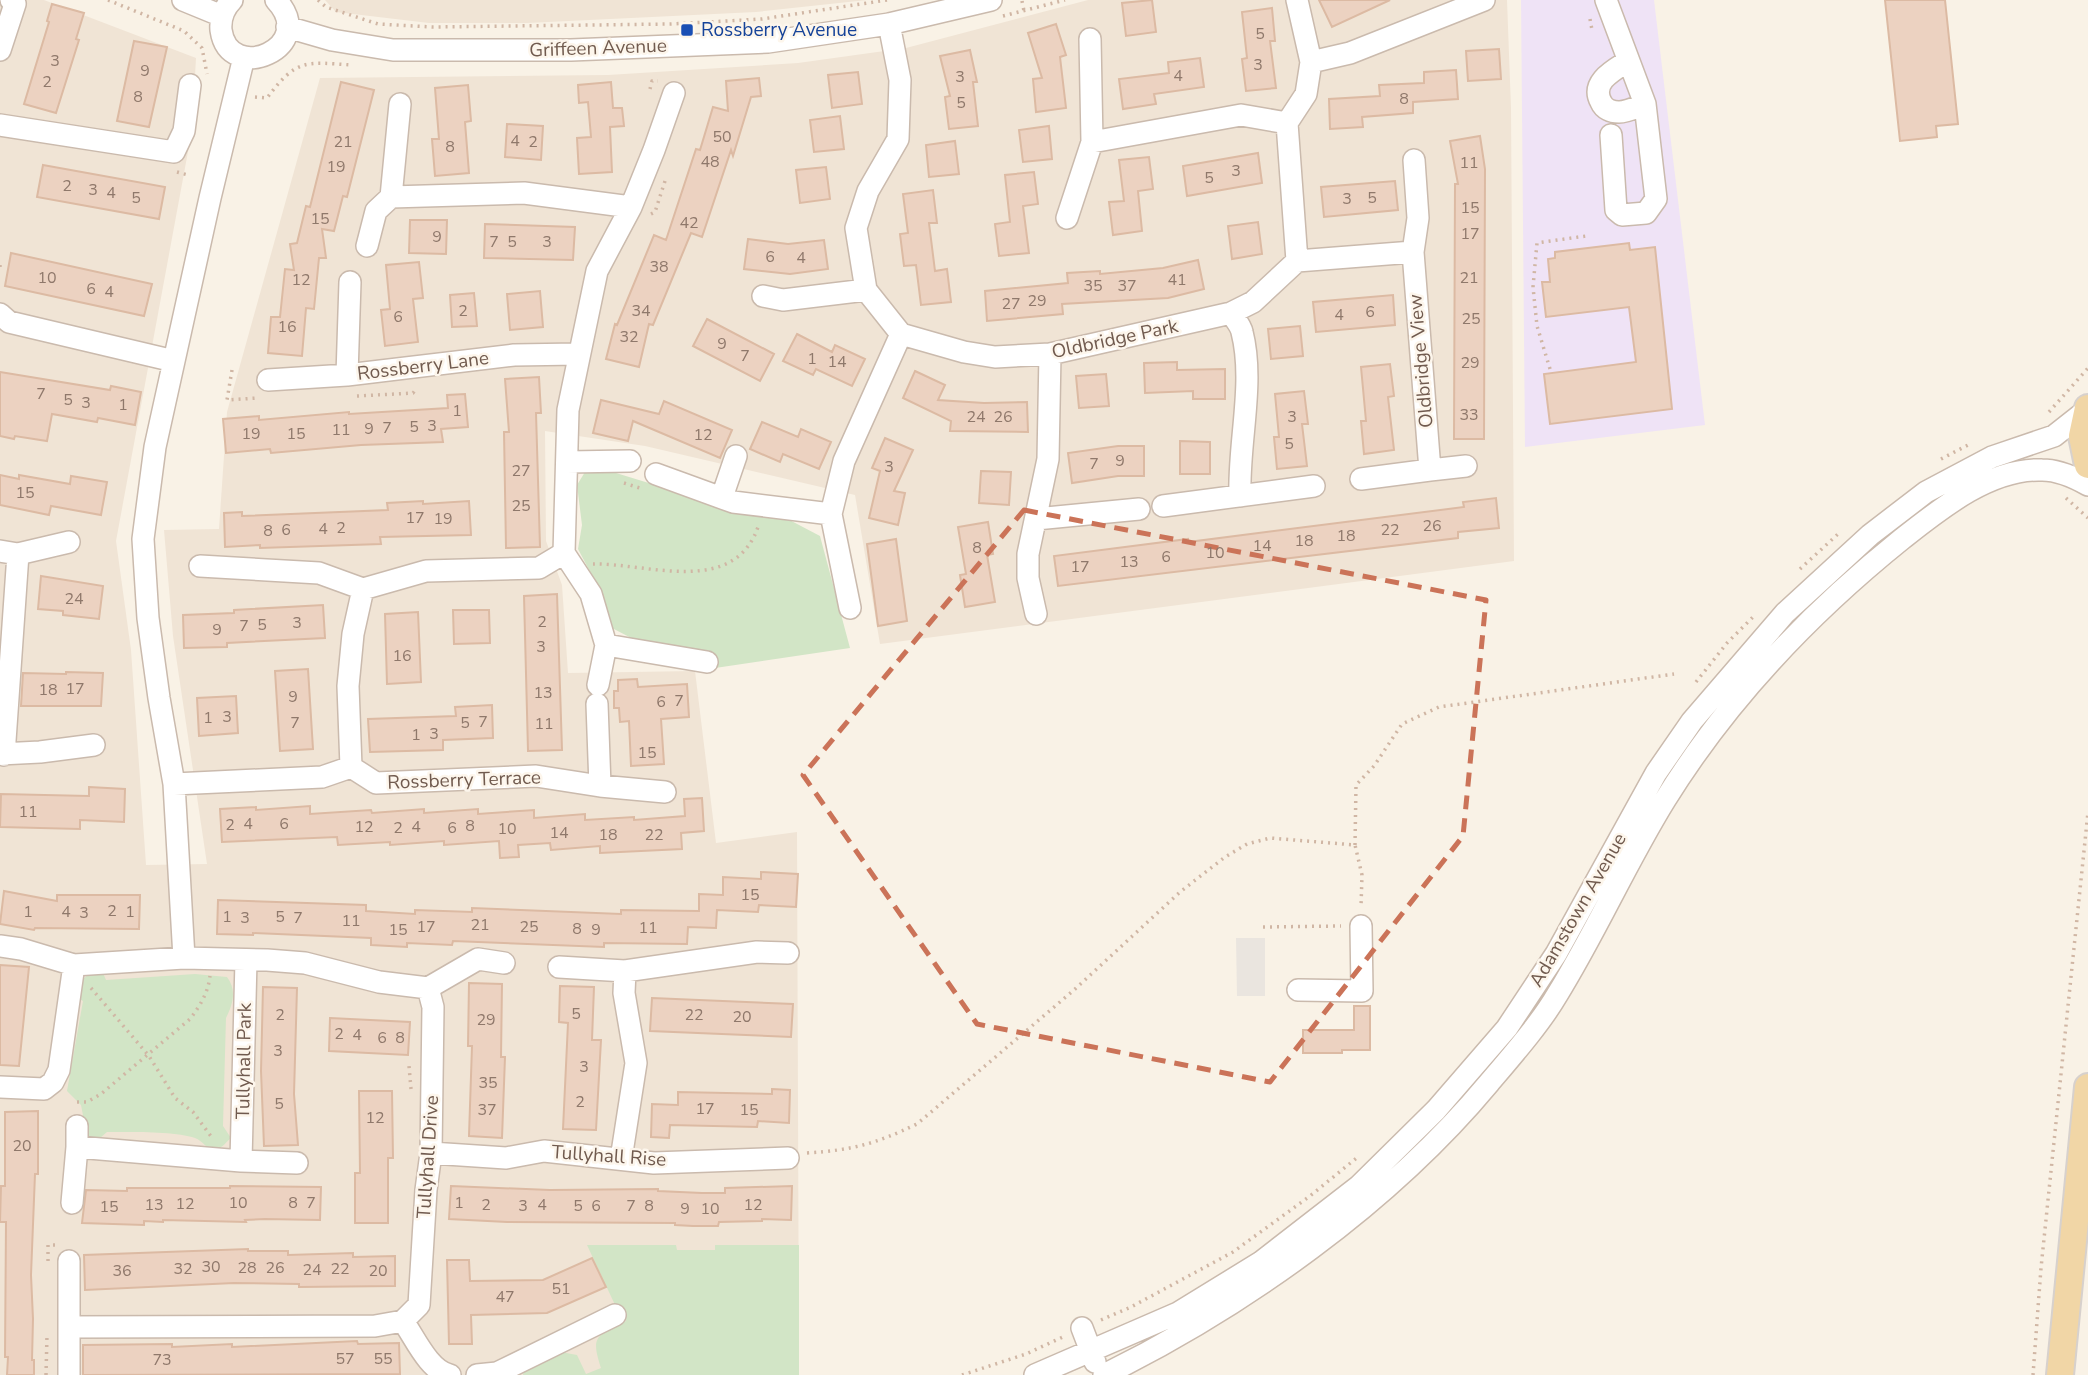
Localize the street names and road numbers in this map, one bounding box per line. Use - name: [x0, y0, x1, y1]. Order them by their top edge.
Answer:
- street label: Griffeen Avenue: [529, 33, 667, 63]
- street label: Oldbridge View: [1402, 293, 1440, 429]
- street label: Oldbridge Park: [1049, 313, 1181, 365]
- street label: Rossberry Lane: [356, 345, 490, 387]
- street label: Rossberry Terrace: [387, 764, 541, 796]
- street label: Adamstown Avenue: [1523, 828, 1633, 992]
- street label: Tullyhall Park: [230, 1002, 258, 1119]
- street label: Tullyhall Drive: [411, 1094, 445, 1220]
- street label: Tullyhall Rise: [551, 1139, 667, 1173]

